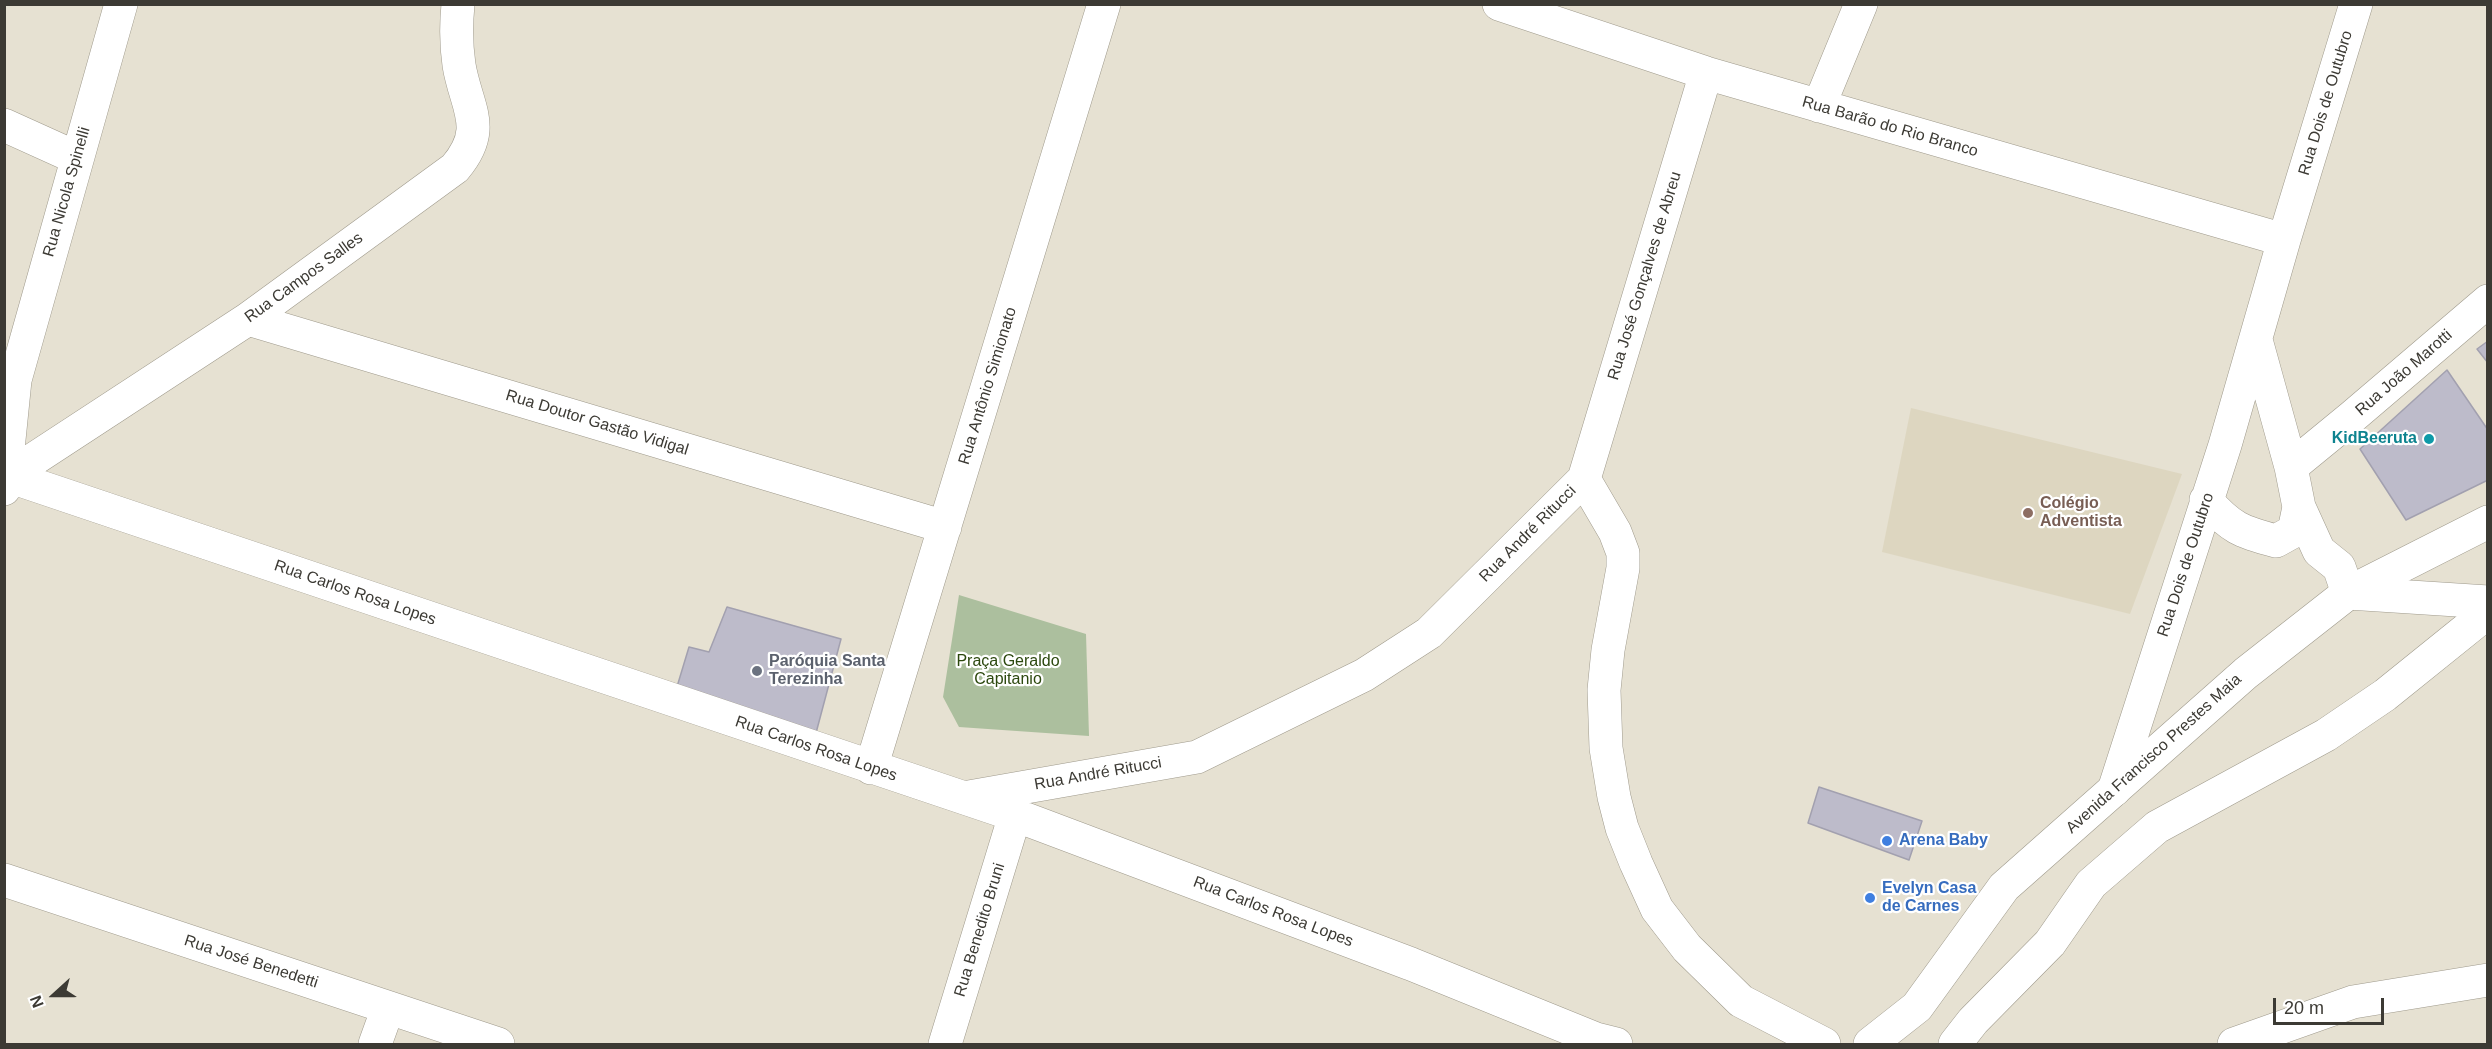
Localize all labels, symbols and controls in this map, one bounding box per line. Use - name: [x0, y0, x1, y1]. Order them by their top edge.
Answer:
- street label: Rua Dois de Outubro: [2295, 28, 2357, 178]
- street label: Rua Barão do Rio Branco: [1800, 93, 1980, 161]
- street label: Rua Nicola Spinelli: [39, 125, 95, 259]
- street label: Rua José Gonçalves de Abreu: [1604, 169, 1686, 383]
- street label: Rua Campos Salles: [241, 229, 367, 327]
- street label: Rua Antônio Simionato: [955, 305, 1021, 467]
- street label: Rua João Marotti: [2352, 326, 2456, 420]
- street label: Rua Doutor Gastão Vidigal: [503, 386, 691, 460]
- place label: KidBeeruta: [2332, 429, 2417, 449]
- marker: KidBeeruta: [2422, 432, 2436, 446]
- street label: Rua André Ritucci: [1476, 482, 1580, 586]
- street label: Rua Dois de Outubro: [2154, 491, 2218, 639]
- place label: Colégio Adventista: [2040, 494, 2122, 532]
- marker: Colégio Adventista: [2021, 506, 2035, 520]
- street label: Rua Carlos Rosa Lopes: [272, 556, 438, 630]
- place label: Paróquia Santa Terezinha: [769, 652, 885, 690]
- park label: Praça Geraldo Capitanio: [956, 652, 1060, 690]
- marker: Paróquia Santa Terezinha: [750, 664, 764, 678]
- street label: Avenida Francisco Prestes Maia: [2062, 670, 2246, 838]
- street label: Rua Carlos Rosa Lopes: [733, 712, 899, 786]
- street label: Rua André Ritucci: [1033, 753, 1163, 795]
- place label: Arena Baby: [1899, 831, 1988, 851]
- marker: Arena Baby: [1880, 834, 1894, 848]
- street label: Rua Benedito Bruni: [951, 861, 1009, 999]
- street label: Rua Carlos Rosa Lopes: [1190, 873, 1356, 951]
- place label: Evelyn Casa de Carnes: [1882, 879, 1976, 917]
- marker: Evelyn Casa de Carnes: [1863, 891, 1877, 905]
- street label: Rua José Benedetti: [182, 931, 320, 993]
- north arrow: [24, 965, 84, 1025]
- scale bar: [2276, 986, 2387, 1024]
- text: N: [27, 993, 47, 1010]
- text: 20 m: [2284, 998, 2324, 1018]

